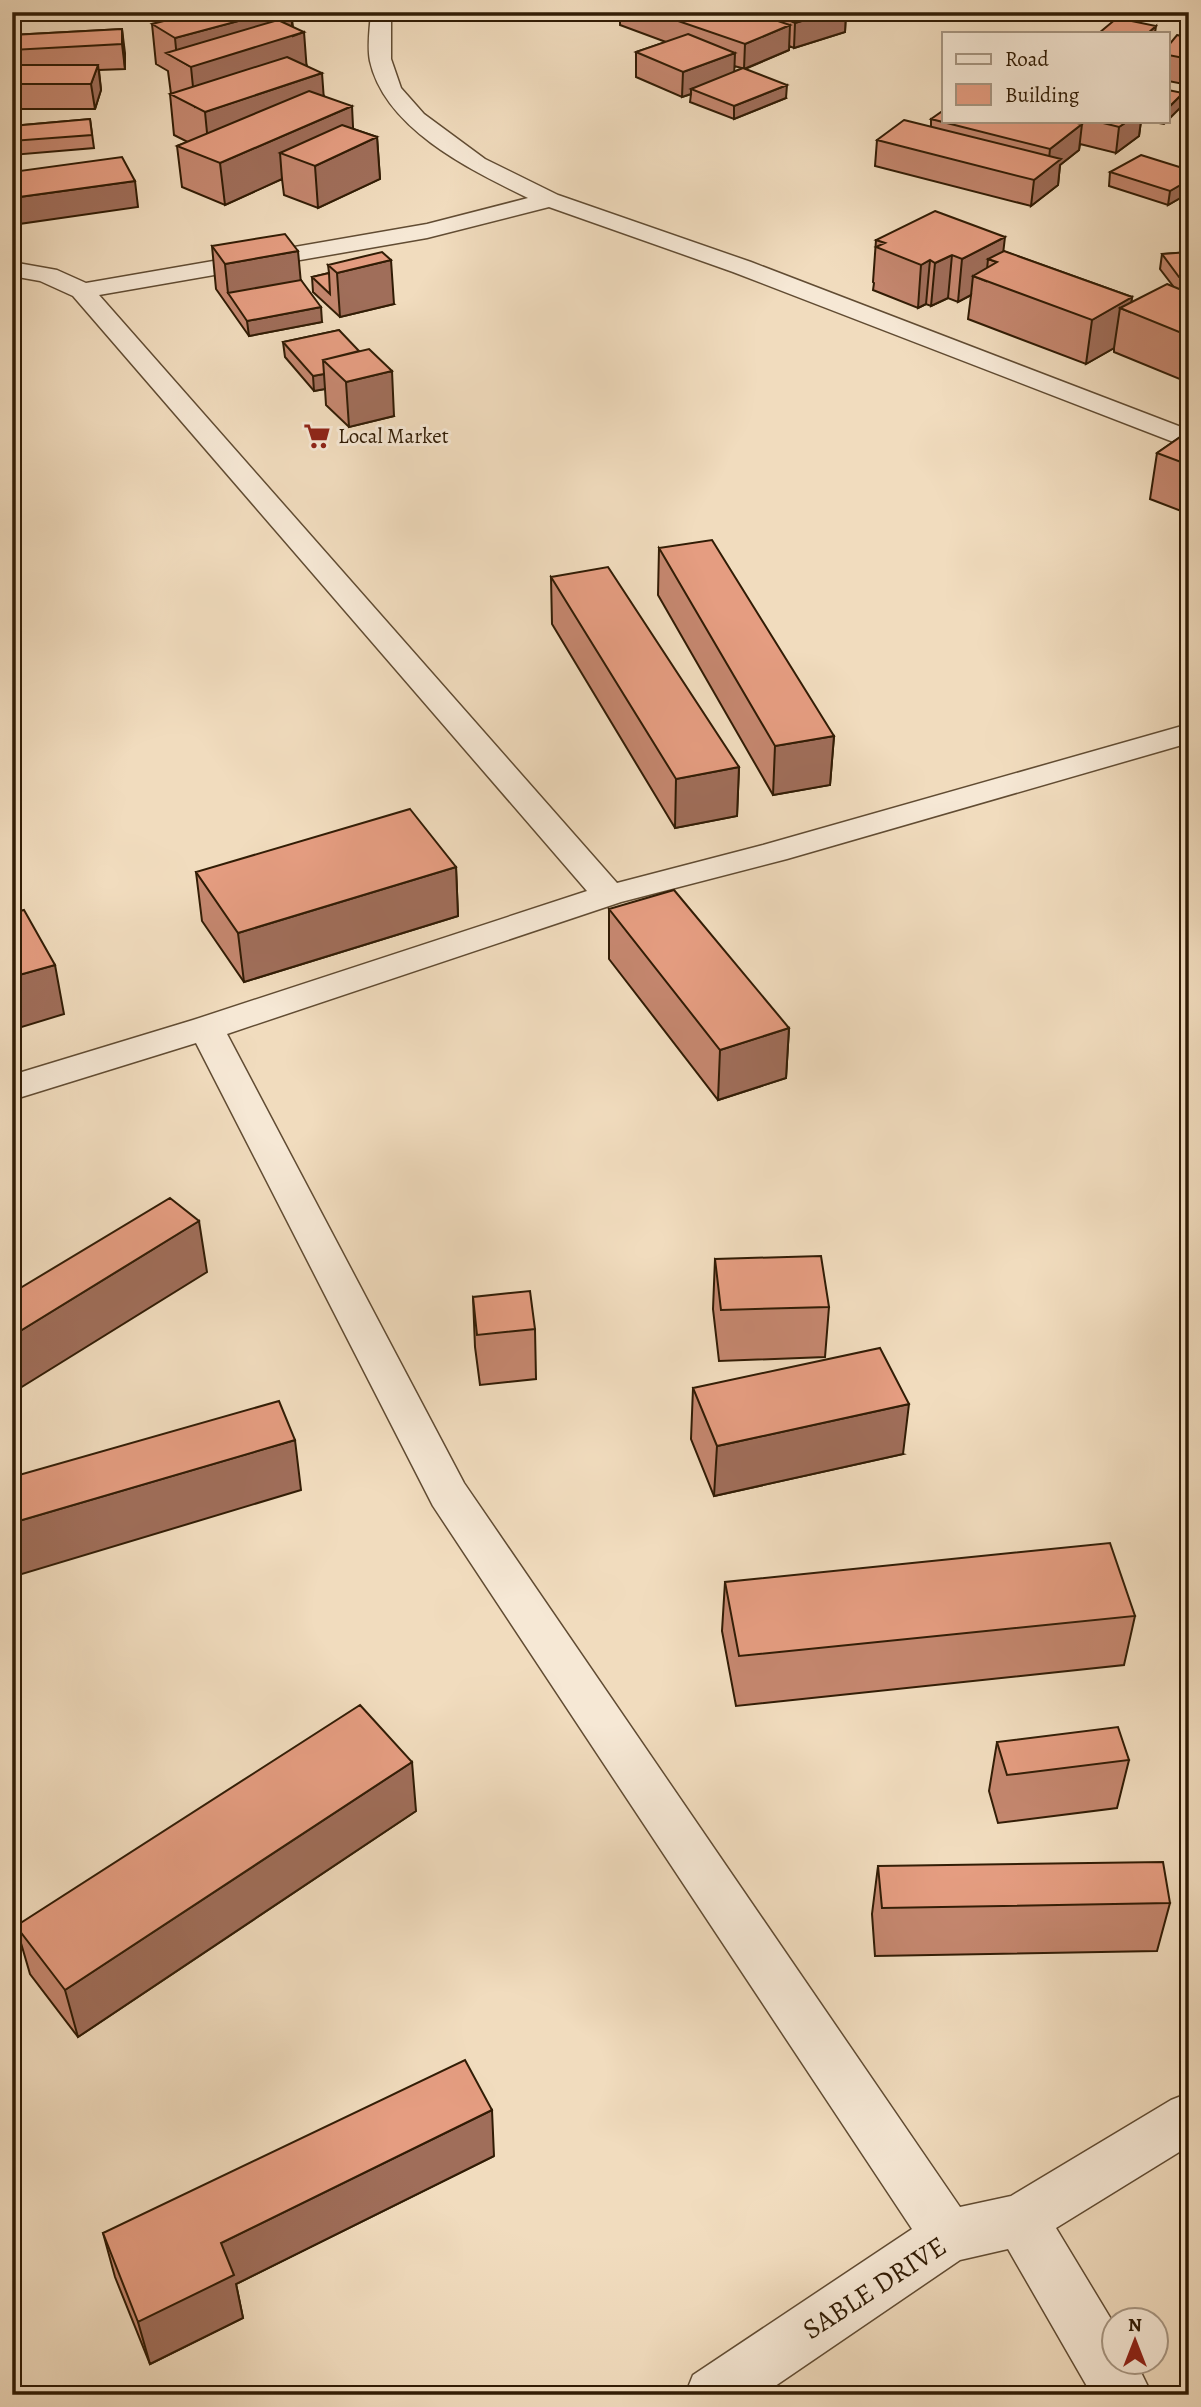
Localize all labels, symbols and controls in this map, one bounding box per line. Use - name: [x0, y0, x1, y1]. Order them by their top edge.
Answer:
- legend: [942, 32, 1170, 122]
- text: Road: [1005, 45, 1049, 73]
- text: Building: [1005, 81, 1080, 109]
- supermarket icon: Local Market: [302, 421, 332, 451]
- place label: Local Market: [338, 422, 449, 450]
- street label: SABLE DRIVE: [795, 2227, 954, 2348]
- north arrow: [1100, 2306, 1170, 2376]
- text: N: [1128, 2312, 1142, 2338]

